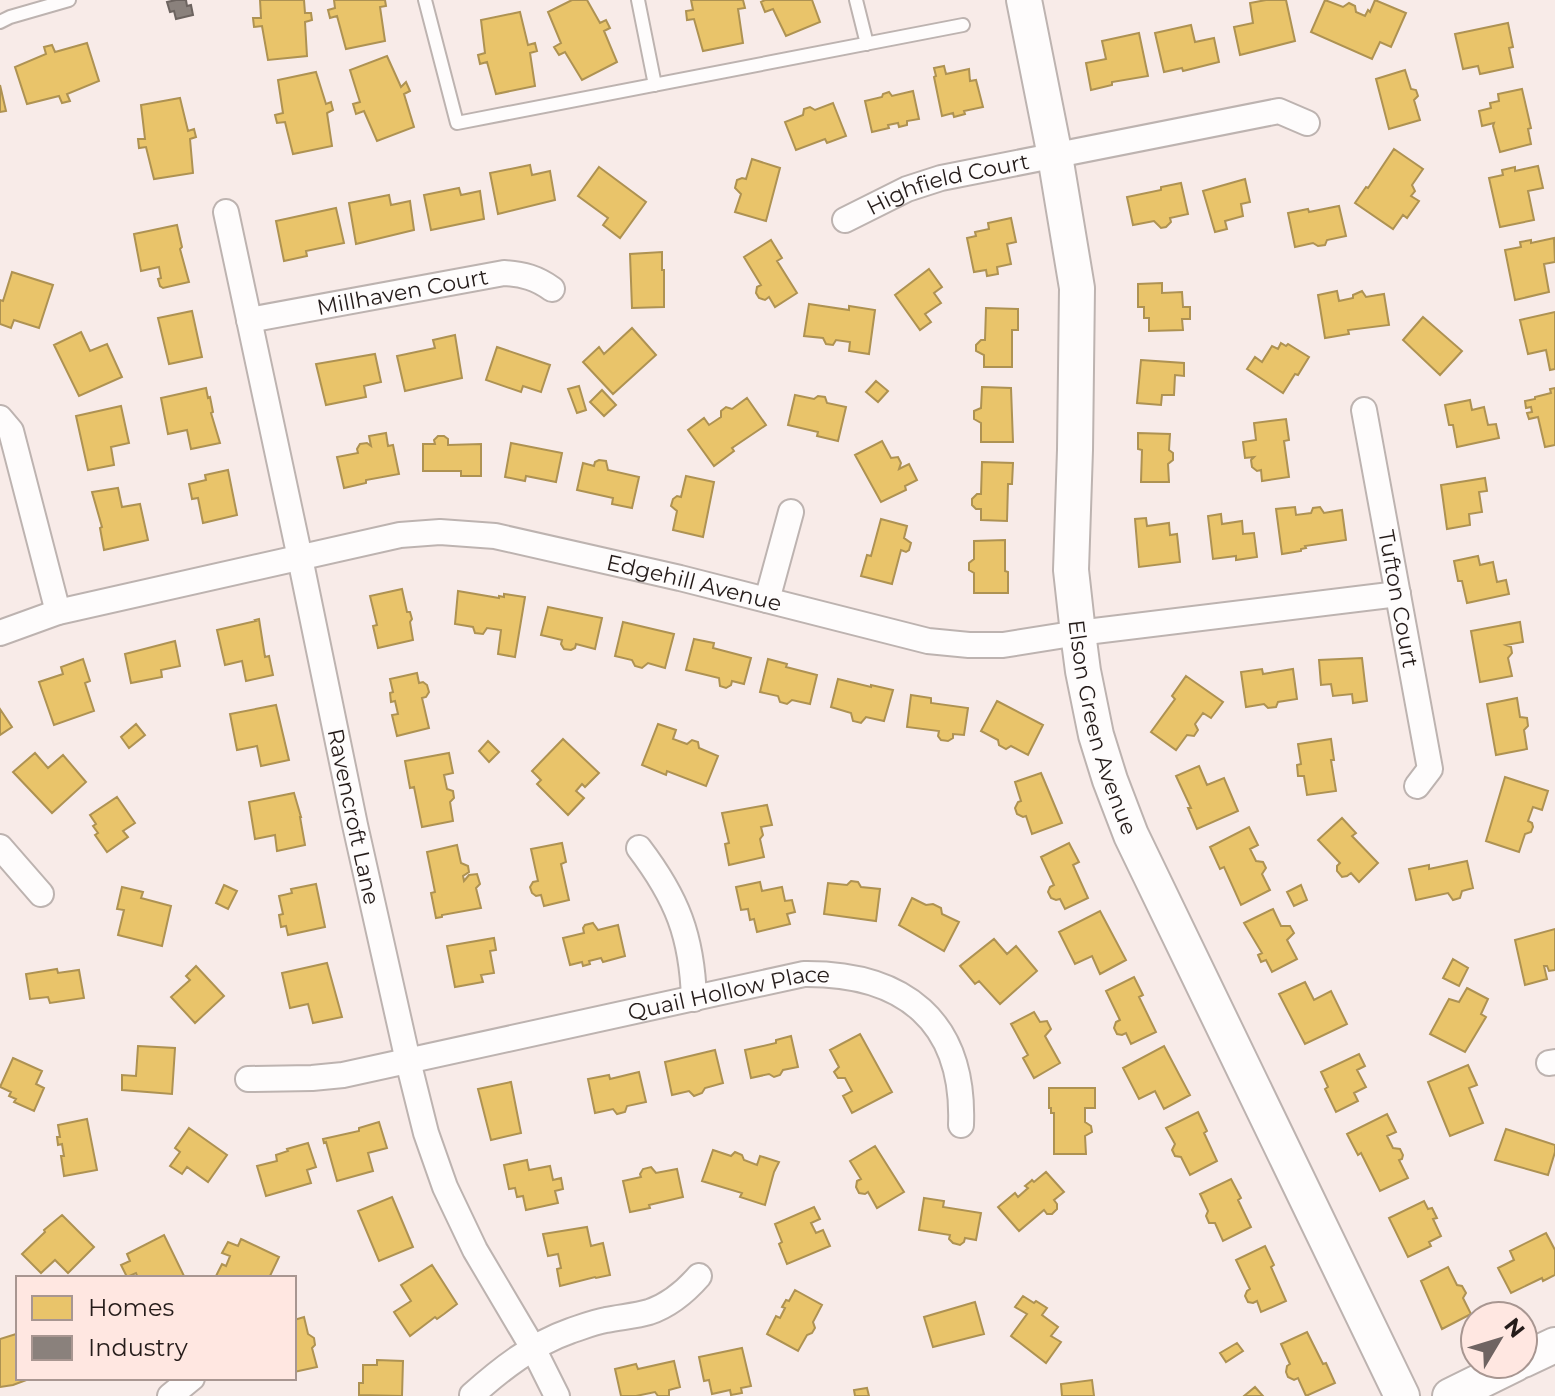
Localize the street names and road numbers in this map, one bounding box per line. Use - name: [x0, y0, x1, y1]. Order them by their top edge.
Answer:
- street label: Highfield Court: [862, 147, 1031, 221]
- street label: Millhaven Court: [315, 263, 490, 321]
- street label: Tufton Court: [1373, 528, 1425, 670]
- street label: Edgehill Avenue: [604, 548, 785, 617]
- street label: Elson Green Avenue: [1063, 618, 1143, 839]
- street label: Ravencroft Lane: [322, 726, 386, 907]
- street label: Quail Hollow Place: [625, 960, 831, 1026]

